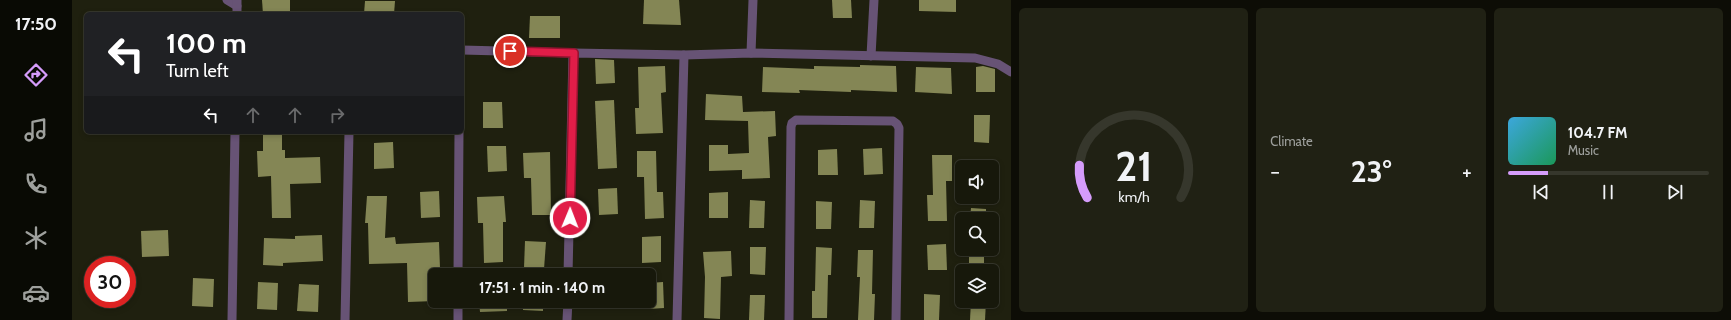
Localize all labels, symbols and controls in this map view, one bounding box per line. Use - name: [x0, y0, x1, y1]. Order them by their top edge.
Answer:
- text: 17:50: [15, 13, 57, 35]
- text: 100 m: [166, 26, 247, 60]
- icon: left: [100, 28, 152, 80]
- pin: [493, 34, 527, 68]
- icon: arrive: [499, 40, 521, 62]
- text: Turn left: [166, 60, 229, 82]
- icon: directions: [22, 61, 50, 89]
- icon: left: [200, 104, 222, 126]
- icon: ahead: [242, 104, 264, 126]
- icon: ahead: [284, 104, 306, 126]
- icon: right: [326, 104, 348, 126]
- icon: music: [22, 116, 50, 144]
- text: 104.7 FM: [1568, 124, 1628, 142]
- text: Climate: [1270, 133, 1313, 149]
- text: 21: [1115, 141, 1152, 191]
- text: Music: [1568, 142, 1599, 158]
- text: 23°: [1351, 153, 1391, 190]
- text: −: [1270, 158, 1280, 185]
- text: +: [1462, 158, 1472, 185]
- map controls: [955, 160, 999, 308]
- button: sound: [955, 160, 999, 204]
- icon: phone: [22, 170, 50, 198]
- icon: previous: [1530, 181, 1552, 203]
- icon: pause: [1597, 181, 1619, 203]
- icon: next: [1664, 181, 1686, 203]
- text: km/h: [1118, 188, 1149, 206]
- position arrow: [549, 197, 591, 239]
- button: search: [955, 212, 999, 256]
- icon: climate: [22, 224, 50, 252]
- speed limit sign: 30: [84, 256, 136, 308]
- button: layers: [955, 264, 999, 308]
- icon: car: [22, 279, 50, 307]
- text: 17:51 · 1 min · 140 m: [479, 279, 605, 297]

